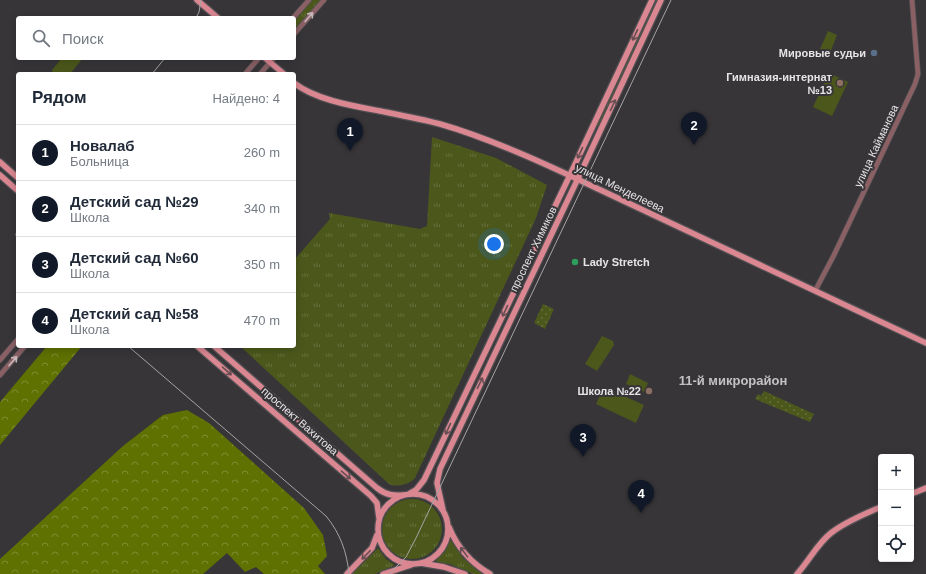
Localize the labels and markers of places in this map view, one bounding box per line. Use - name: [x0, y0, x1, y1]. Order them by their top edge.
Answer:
- place label: Мировые судьи: [779, 47, 866, 59]
- marker: Мировые судьи: [869, 48, 879, 58]
- place label: Гимназия-интернат №13: [726, 71, 833, 96]
- marker: Гимназия-интернат №13: [835, 78, 845, 88]
- pin: 2: [681, 112, 707, 145]
- pin: 1: [337, 118, 363, 151]
- place label: Lady Stretch: [583, 256, 650, 268]
- marker: Lady Stretch: [570, 257, 580, 267]
- place label: Школа №22: [577, 385, 641, 397]
- marker: Школа №22: [644, 386, 654, 396]
- pin: 3: [570, 424, 596, 457]
- pin: 4: [628, 480, 654, 513]

